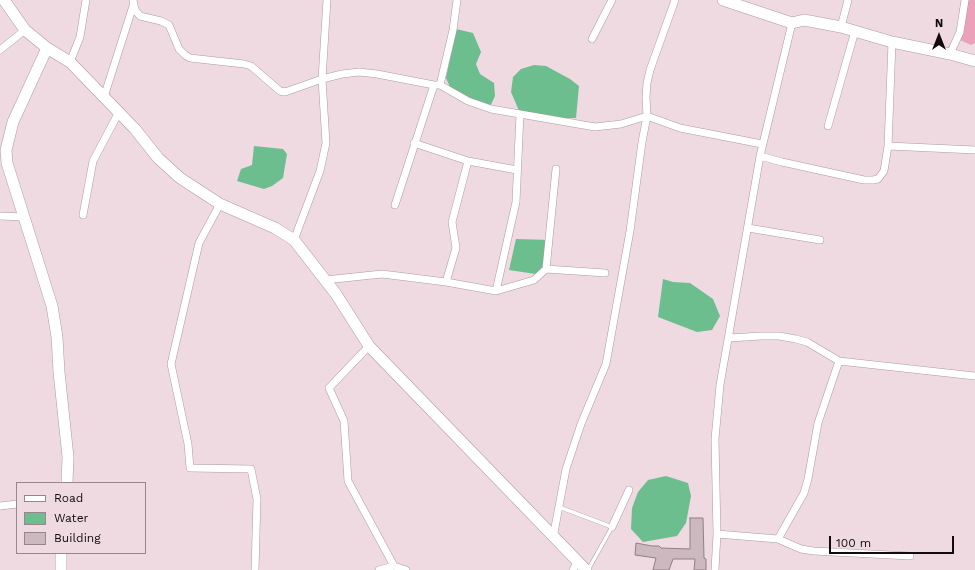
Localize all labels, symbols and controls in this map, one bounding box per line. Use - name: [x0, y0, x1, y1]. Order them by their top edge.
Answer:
- north arrow: [919, 16, 959, 56]
- text: N: [935, 17, 943, 30]
- legend: [16, 482, 146, 554]
- text: Road: [54, 491, 83, 505]
- text: Water: [54, 511, 88, 525]
- scale bar: [831, 528, 956, 554]
- text: Building: [54, 531, 101, 545]
- text: 100 m: [836, 536, 871, 550]

